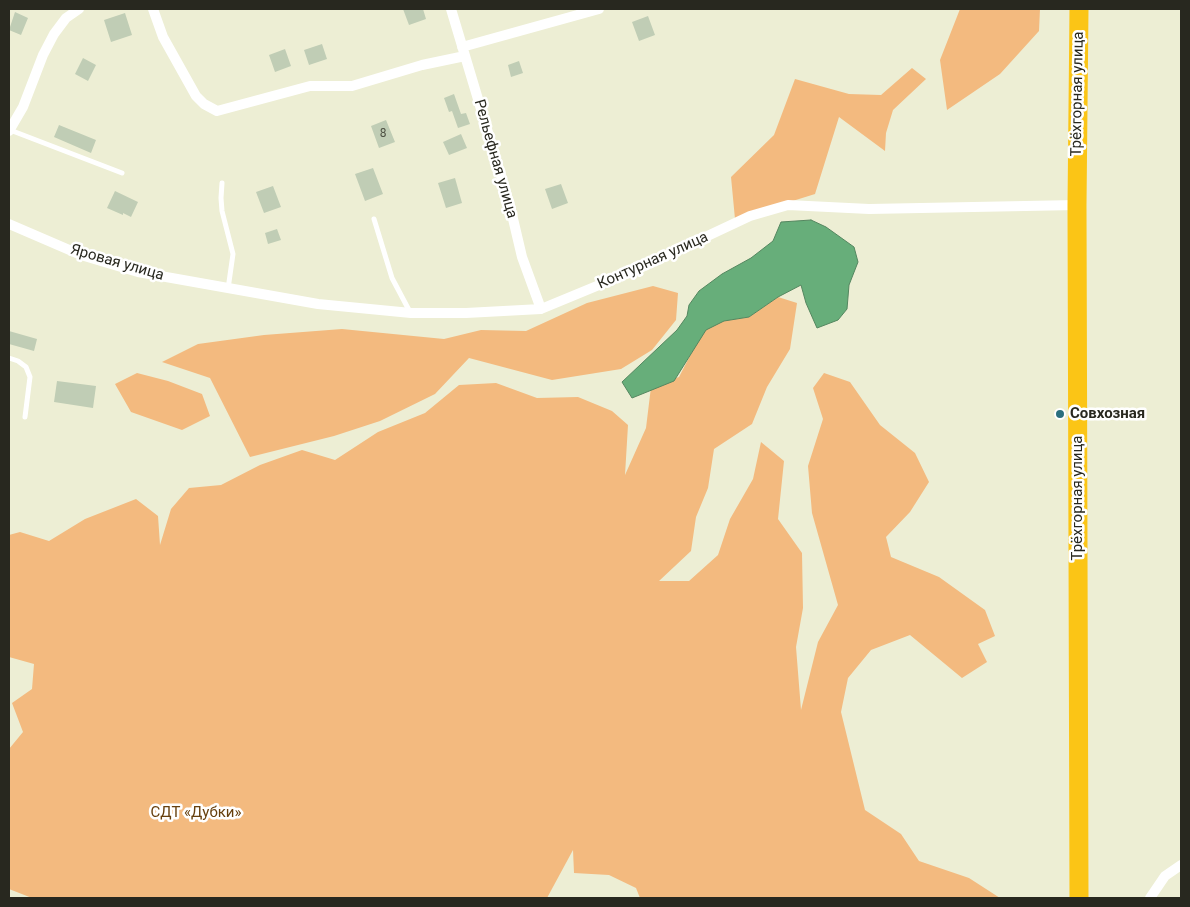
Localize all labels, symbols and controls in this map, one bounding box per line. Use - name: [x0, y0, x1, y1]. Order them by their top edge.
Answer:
- street label: Трёхгорная улица: [1068, 31, 1088, 157]
- street label: Рельефная улица: [469, 97, 521, 221]
- house number: 8: [380, 127, 386, 141]
- street label: Контурная улица: [595, 228, 711, 294]
- street label: Яровая улица: [68, 241, 166, 285]
- place label: Совхозная: [1070, 405, 1145, 423]
- marker: Совхозная: [1054, 408, 1066, 420]
- street label: Трёхгорная улица: [1069, 435, 1087, 561]
- park label: СДТ «Дубки»: [151, 804, 241, 822]

